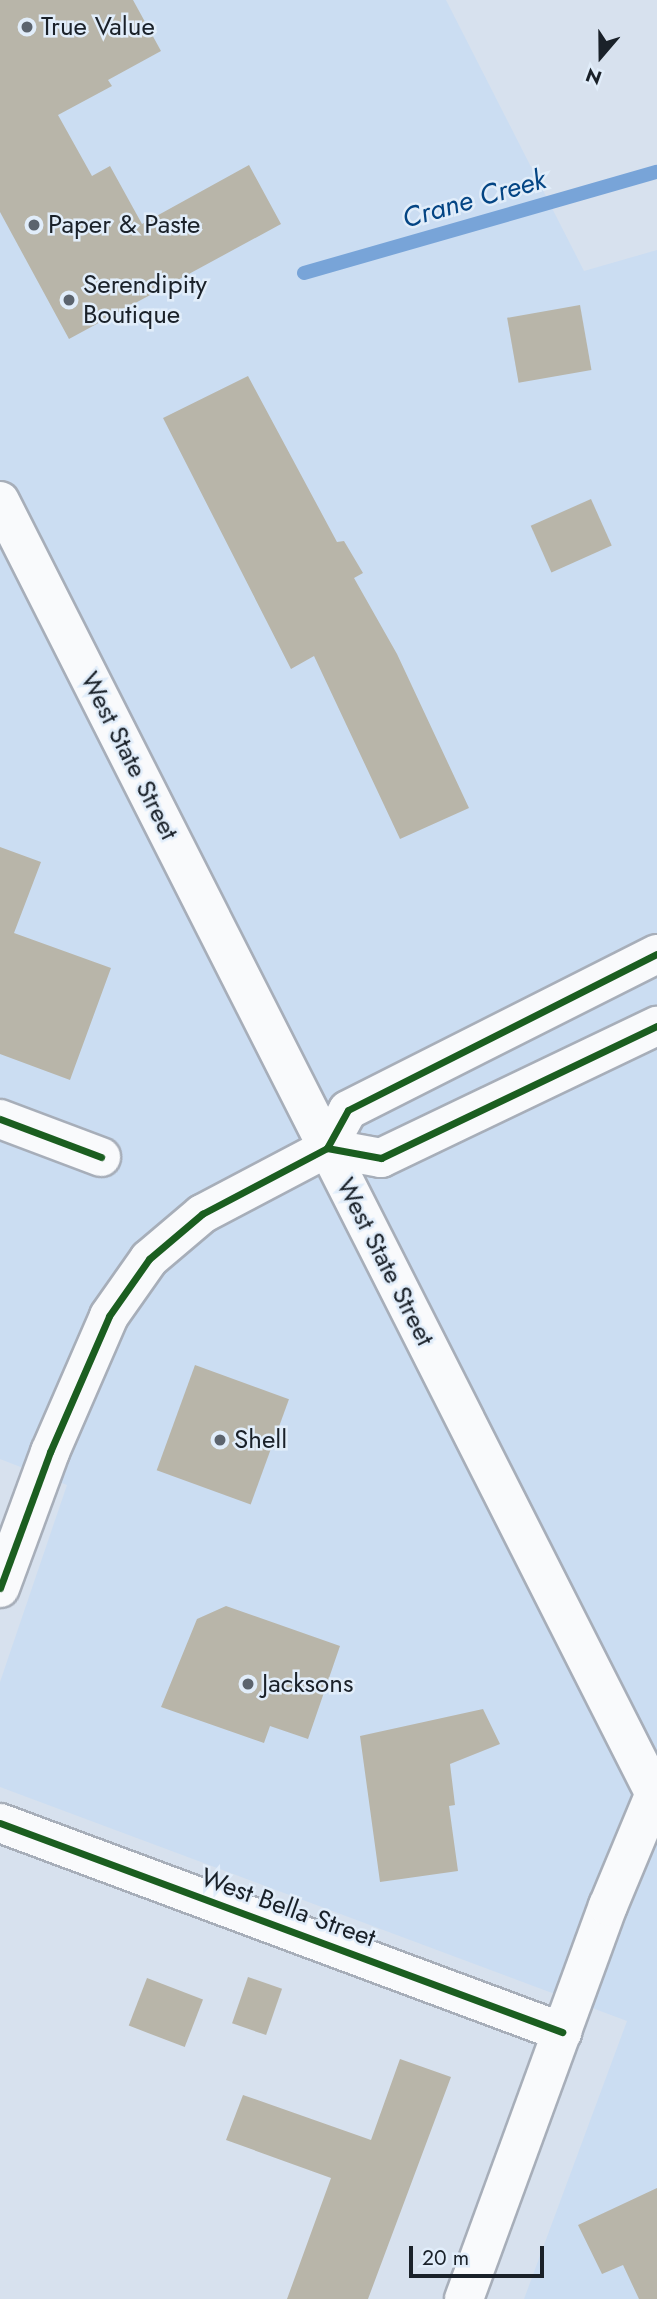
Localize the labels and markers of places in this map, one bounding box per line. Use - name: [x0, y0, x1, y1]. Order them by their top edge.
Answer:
- place label: True Value: [41, 11, 155, 43]
- marker: True Value: [19, 19, 35, 35]
- place label: Paper & Paste: [48, 209, 200, 241]
- marker: Paper & Paste: [26, 217, 42, 233]
- place label: Serendipity Boutique: [83, 269, 207, 330]
- marker: Serendipity Boutique: [61, 292, 77, 308]
- place label: Shell: [234, 1424, 287, 1456]
- marker: Shell: [212, 1432, 228, 1448]
- place label: Jacksons: [262, 1668, 353, 1700]
- marker: Jacksons: [240, 1676, 256, 1692]

